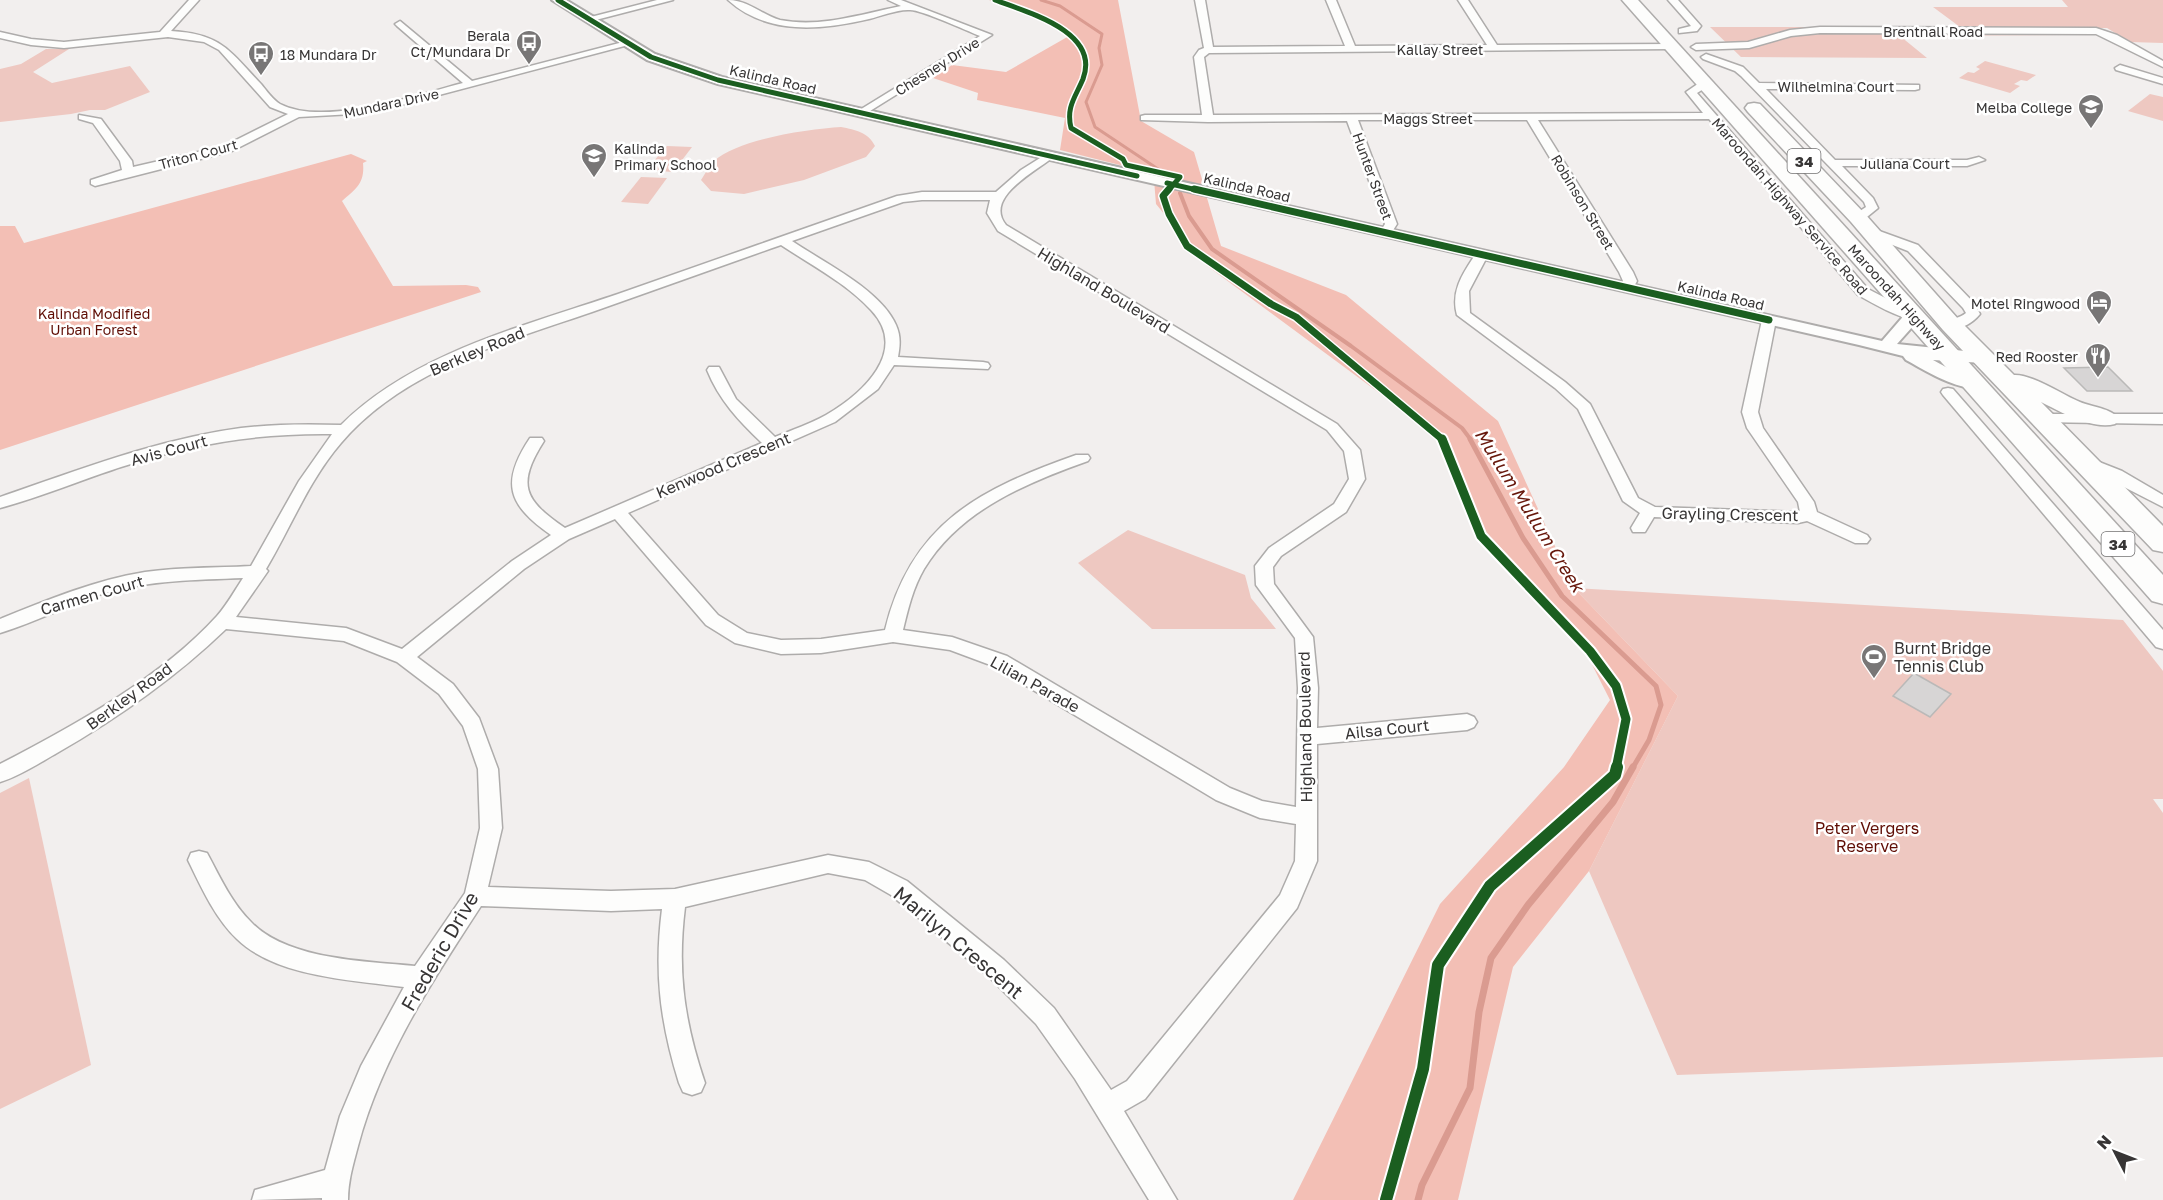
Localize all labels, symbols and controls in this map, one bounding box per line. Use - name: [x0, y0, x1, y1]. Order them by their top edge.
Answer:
- street label: Brentnall Road: [1883, 23, 1983, 40]
- place label: Berala Ct/Mundara Dr: [411, 27, 511, 60]
- bus stop icon: Berala Ct/Mundara Dr: [514, 28, 544, 66]
- street label: Chesney Drive: [892, 33, 982, 99]
- bus stop icon: 18 Mundara Dr: [246, 39, 276, 77]
- street label: Kallay Street: [1397, 41, 1483, 58]
- place label: 18 Mundara Dr: [280, 46, 377, 63]
- street label: Kalinda Road: [728, 61, 818, 97]
- street label: Wilhelmina Court: [1778, 78, 1894, 95]
- street label: Mundara Drive: [342, 85, 440, 121]
- school or university icon: Melba College: [2076, 92, 2106, 130]
- place label: Melba College: [1976, 99, 2072, 116]
- street label: Maggs Street: [1383, 110, 1473, 127]
- street label: Maroondah Highway Service Road: [1708, 114, 1872, 298]
- street label: Hunter Street: [1349, 130, 1397, 222]
- street label: Triton Court: [157, 135, 239, 173]
- place label: Kalinda Primary School: [614, 140, 716, 173]
- school or university icon: Kalinda Primary School: [579, 141, 609, 179]
- road number: 34: [1788, 149, 1820, 173]
- street label: Robinson Street: [1548, 151, 1618, 253]
- street label: Juliana Court: [1860, 155, 1950, 172]
- street label: Kalinda Road: [1202, 169, 1292, 205]
- street label: Maroondah Highway: [1845, 240, 1949, 354]
- street label: Highland Boulevard: [1034, 242, 1174, 338]
- street label: Kalinda Road: [1676, 277, 1766, 313]
- hotel icon: Motel Ringwood: [2084, 288, 2114, 326]
- place label: Motel Ringwood: [1971, 295, 2080, 312]
- park label: Kalinda Modified Urban Forest: [38, 305, 150, 338]
- street label: Berkley Road: [426, 322, 528, 380]
- restaurant icon: Red Rooster: [2083, 341, 2113, 379]
- place label: Red Rooster: [1996, 348, 2079, 365]
- water label: Mullum Mullum Creek: [1471, 424, 1590, 597]
- street label: Kenwood Crescent: [653, 428, 793, 502]
- street label: Avis Court: [128, 430, 210, 470]
- street label: Grayling Crescent: [1661, 503, 1799, 525]
- road number: 34: [2102, 532, 2134, 556]
- street label: Carmen Court: [38, 571, 146, 619]
- place label: Burnt Bridge Tennis Club: [1894, 638, 1991, 676]
- sports icon: Burnt Bridge Tennis Club: [1859, 642, 1889, 680]
- street label: Lilian Parade: [987, 651, 1083, 717]
- street label: Highland Boulevard: [1294, 651, 1316, 803]
- street label: Berkley Road: [82, 658, 176, 734]
- street label: Ailsa Court: [1344, 715, 1430, 743]
- park label: Peter Vergers Reserve: [1815, 818, 1919, 856]
- street label: Marilyn Crescent: [889, 881, 1029, 1003]
- street label: Frederic Drive: [395, 887, 483, 1015]
- north arrow: [2085, 1122, 2145, 1182]
- text: N: [2092, 1131, 2115, 1153]

